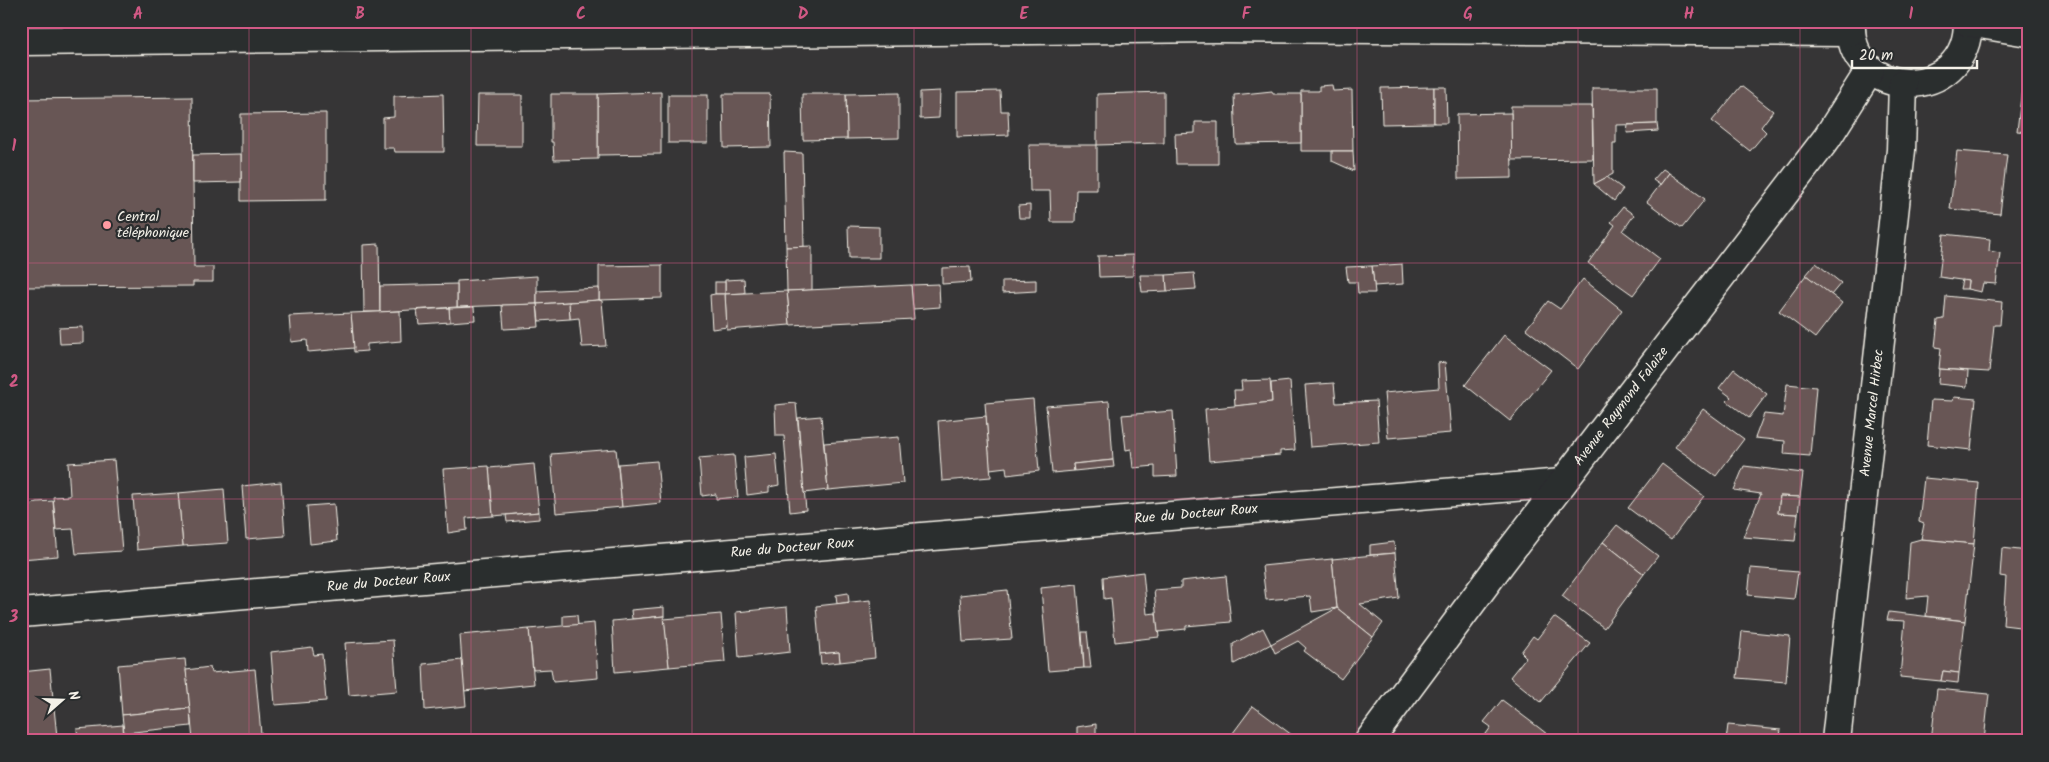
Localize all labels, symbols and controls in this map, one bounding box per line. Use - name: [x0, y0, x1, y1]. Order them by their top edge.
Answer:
- text: A: [133, 2, 143, 27]
- text: B: [355, 2, 365, 27]
- text: C: [576, 2, 586, 27]
- text: D: [798, 2, 809, 27]
- text: E: [1020, 2, 1030, 27]
- text: F: [1242, 2, 1252, 27]
- text: G: [1463, 2, 1473, 27]
- text: H: [1684, 2, 1694, 27]
- text: I: [1909, 2, 1914, 27]
- scale bar: [1852, 38, 1976, 70]
- text: 20 m: [1859, 44, 1893, 68]
- text: 1: [12, 134, 17, 159]
- place label: Central téléphonique: [117, 206, 190, 244]
- marker: Central téléphonique: [101, 219, 113, 231]
- street label: Avenue Raymond Falaize: [1568, 341, 1675, 471]
- street label: Avenue Marcel Hirbec: [1854, 348, 1890, 478]
- text: 2: [9, 370, 19, 395]
- street label: Rue du Docteur Roux: [1133, 498, 1259, 530]
- street label: Rue du Docteur Roux: [730, 532, 856, 564]
- street label: Rue du Docteur Roux: [326, 566, 452, 598]
- text: 3: [9, 605, 19, 630]
- north arrow: [38, 674, 88, 724]
- text: N: [61, 688, 85, 704]

